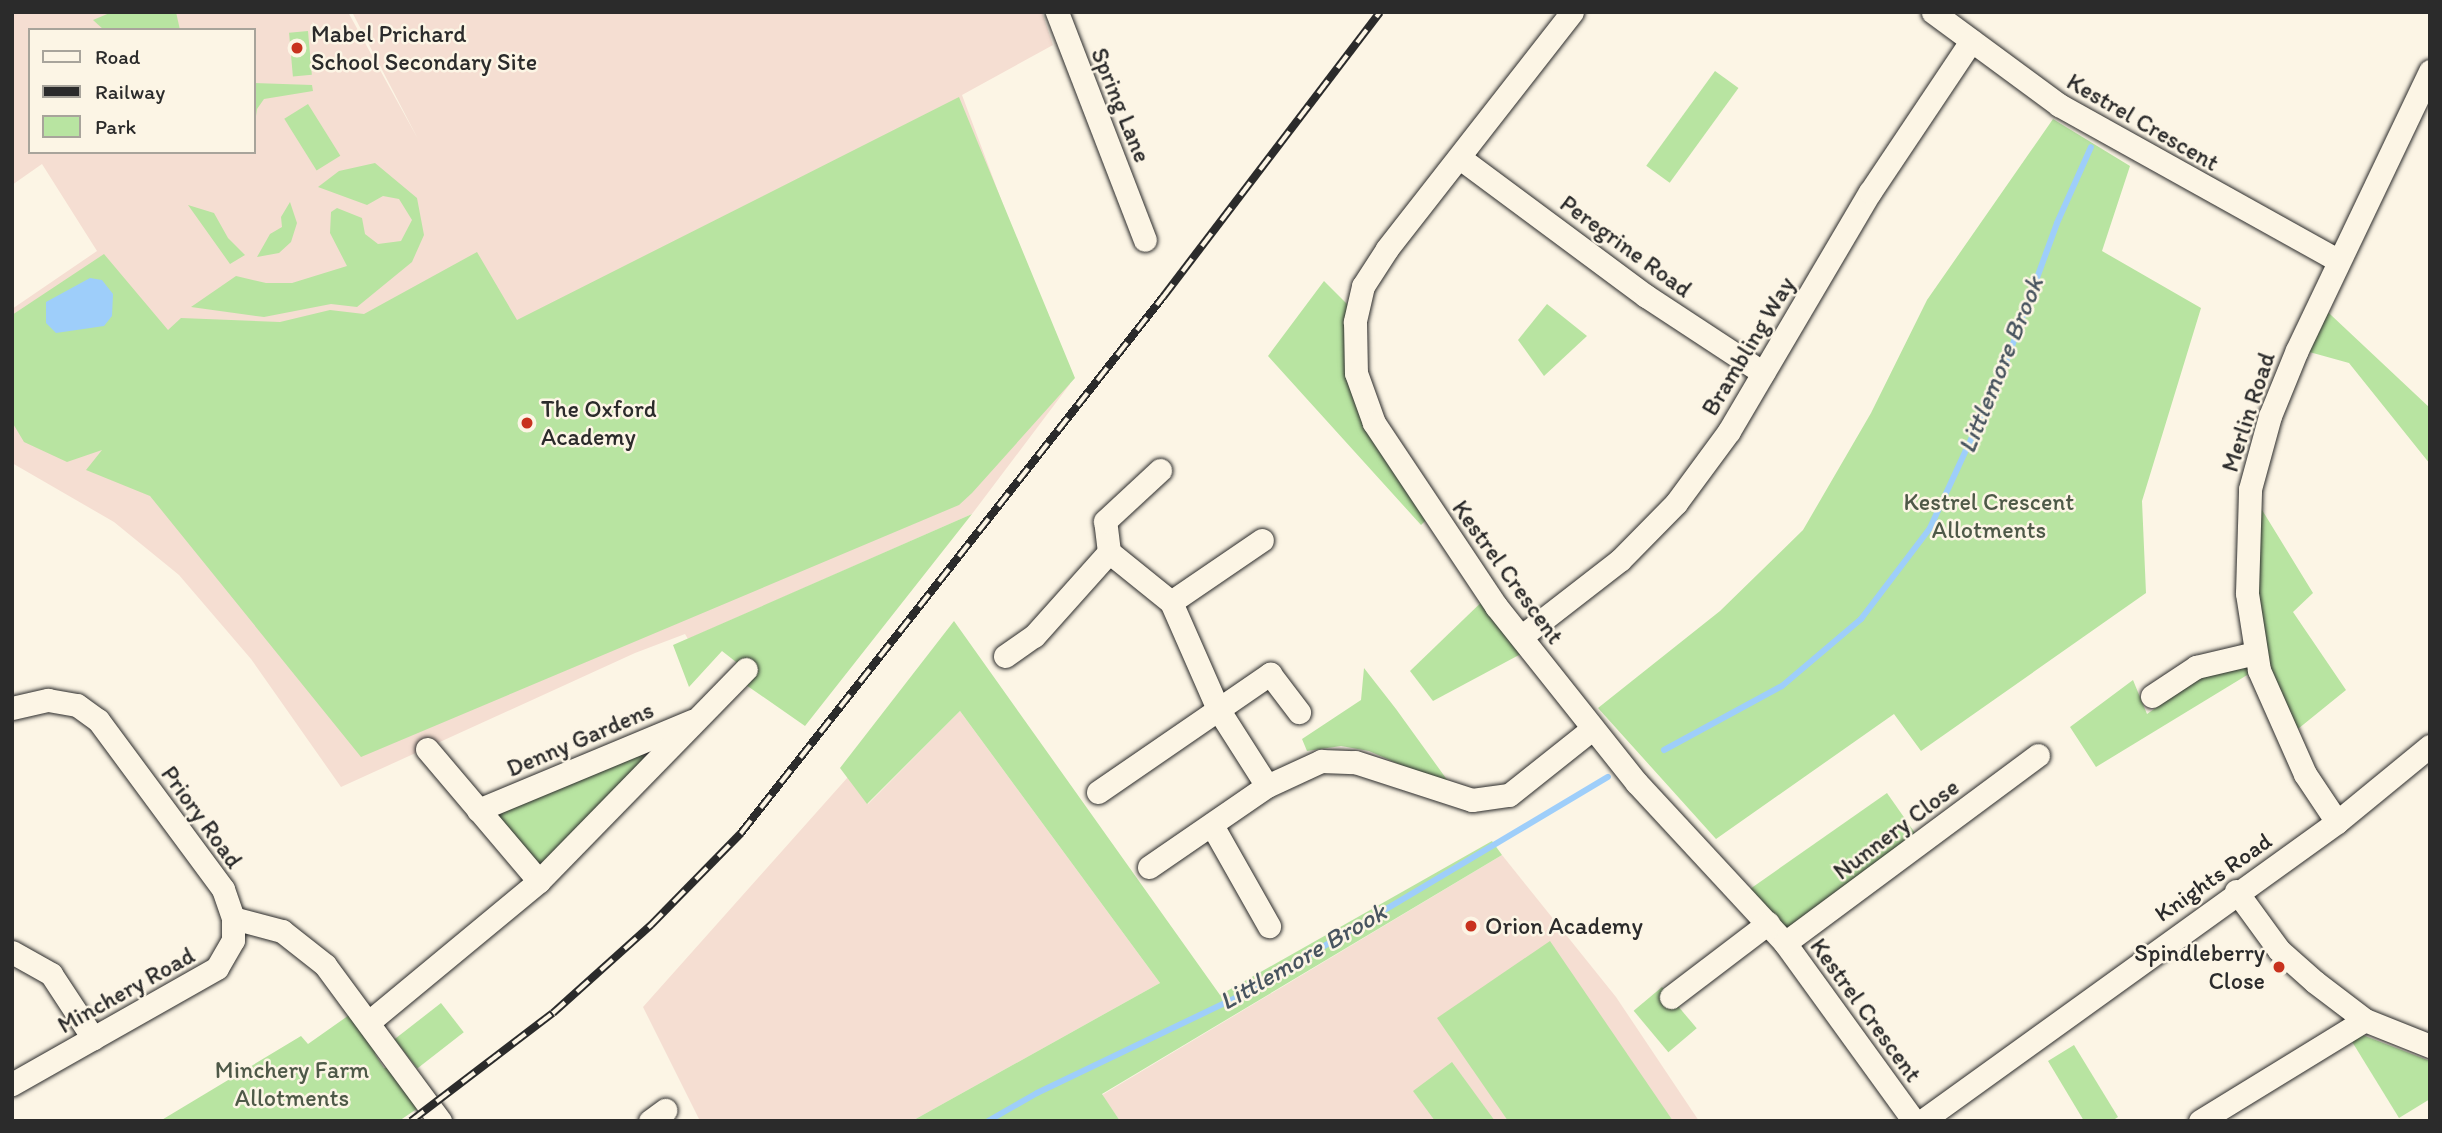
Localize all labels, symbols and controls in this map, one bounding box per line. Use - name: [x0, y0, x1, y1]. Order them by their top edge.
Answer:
- place label: Mabel Prichard School Secondary Site: [311, 20, 538, 76]
- legend: [28, 28, 256, 154]
- marker: Mabel Prichard School Secondary Site: [289, 40, 305, 56]
- street label: Spring Lane: [1085, 43, 1157, 167]
- text: Road: [95, 44, 140, 69]
- street label: Kestrel Crescent: [2062, 67, 2224, 177]
- text: Railway: [95, 79, 165, 104]
- text: Park: [95, 114, 136, 139]
- street label: Peregrine Road: [1555, 189, 1697, 303]
- street label: Brambling Way: [1695, 272, 1801, 420]
- water label: Littlemore Brook: [1951, 272, 2051, 458]
- street label: Merlin Road: [2215, 349, 2281, 475]
- place label: The Oxford Academy: [541, 395, 657, 451]
- marker: The Oxford Academy: [519, 415, 535, 431]
- park label: Kestrel Crescent Allotments: [1903, 488, 2075, 544]
- street label: Kestrel Crescent: [1446, 494, 1570, 650]
- street label: Denny Gardens: [502, 695, 658, 783]
- street label: Priory Road: [155, 760, 249, 874]
- street label: Nunnery Close: [1827, 772, 1965, 886]
- street label: Knights Road: [2149, 826, 2277, 928]
- water label: Littlemore Brook: [1214, 897, 1392, 1017]
- place label: Orion Academy: [1485, 912, 1643, 940]
- marker: Orion Academy: [1463, 918, 1479, 934]
- street label: Kestrel Crescent: [1804, 932, 1928, 1088]
- place label: Spindleberry Close: [2134, 939, 2265, 995]
- street label: Minchery Road: [53, 941, 199, 1039]
- marker: Spindleberry Close: [2271, 959, 2287, 975]
- park label: Minchery Farm Allotments: [216, 1056, 368, 1112]

